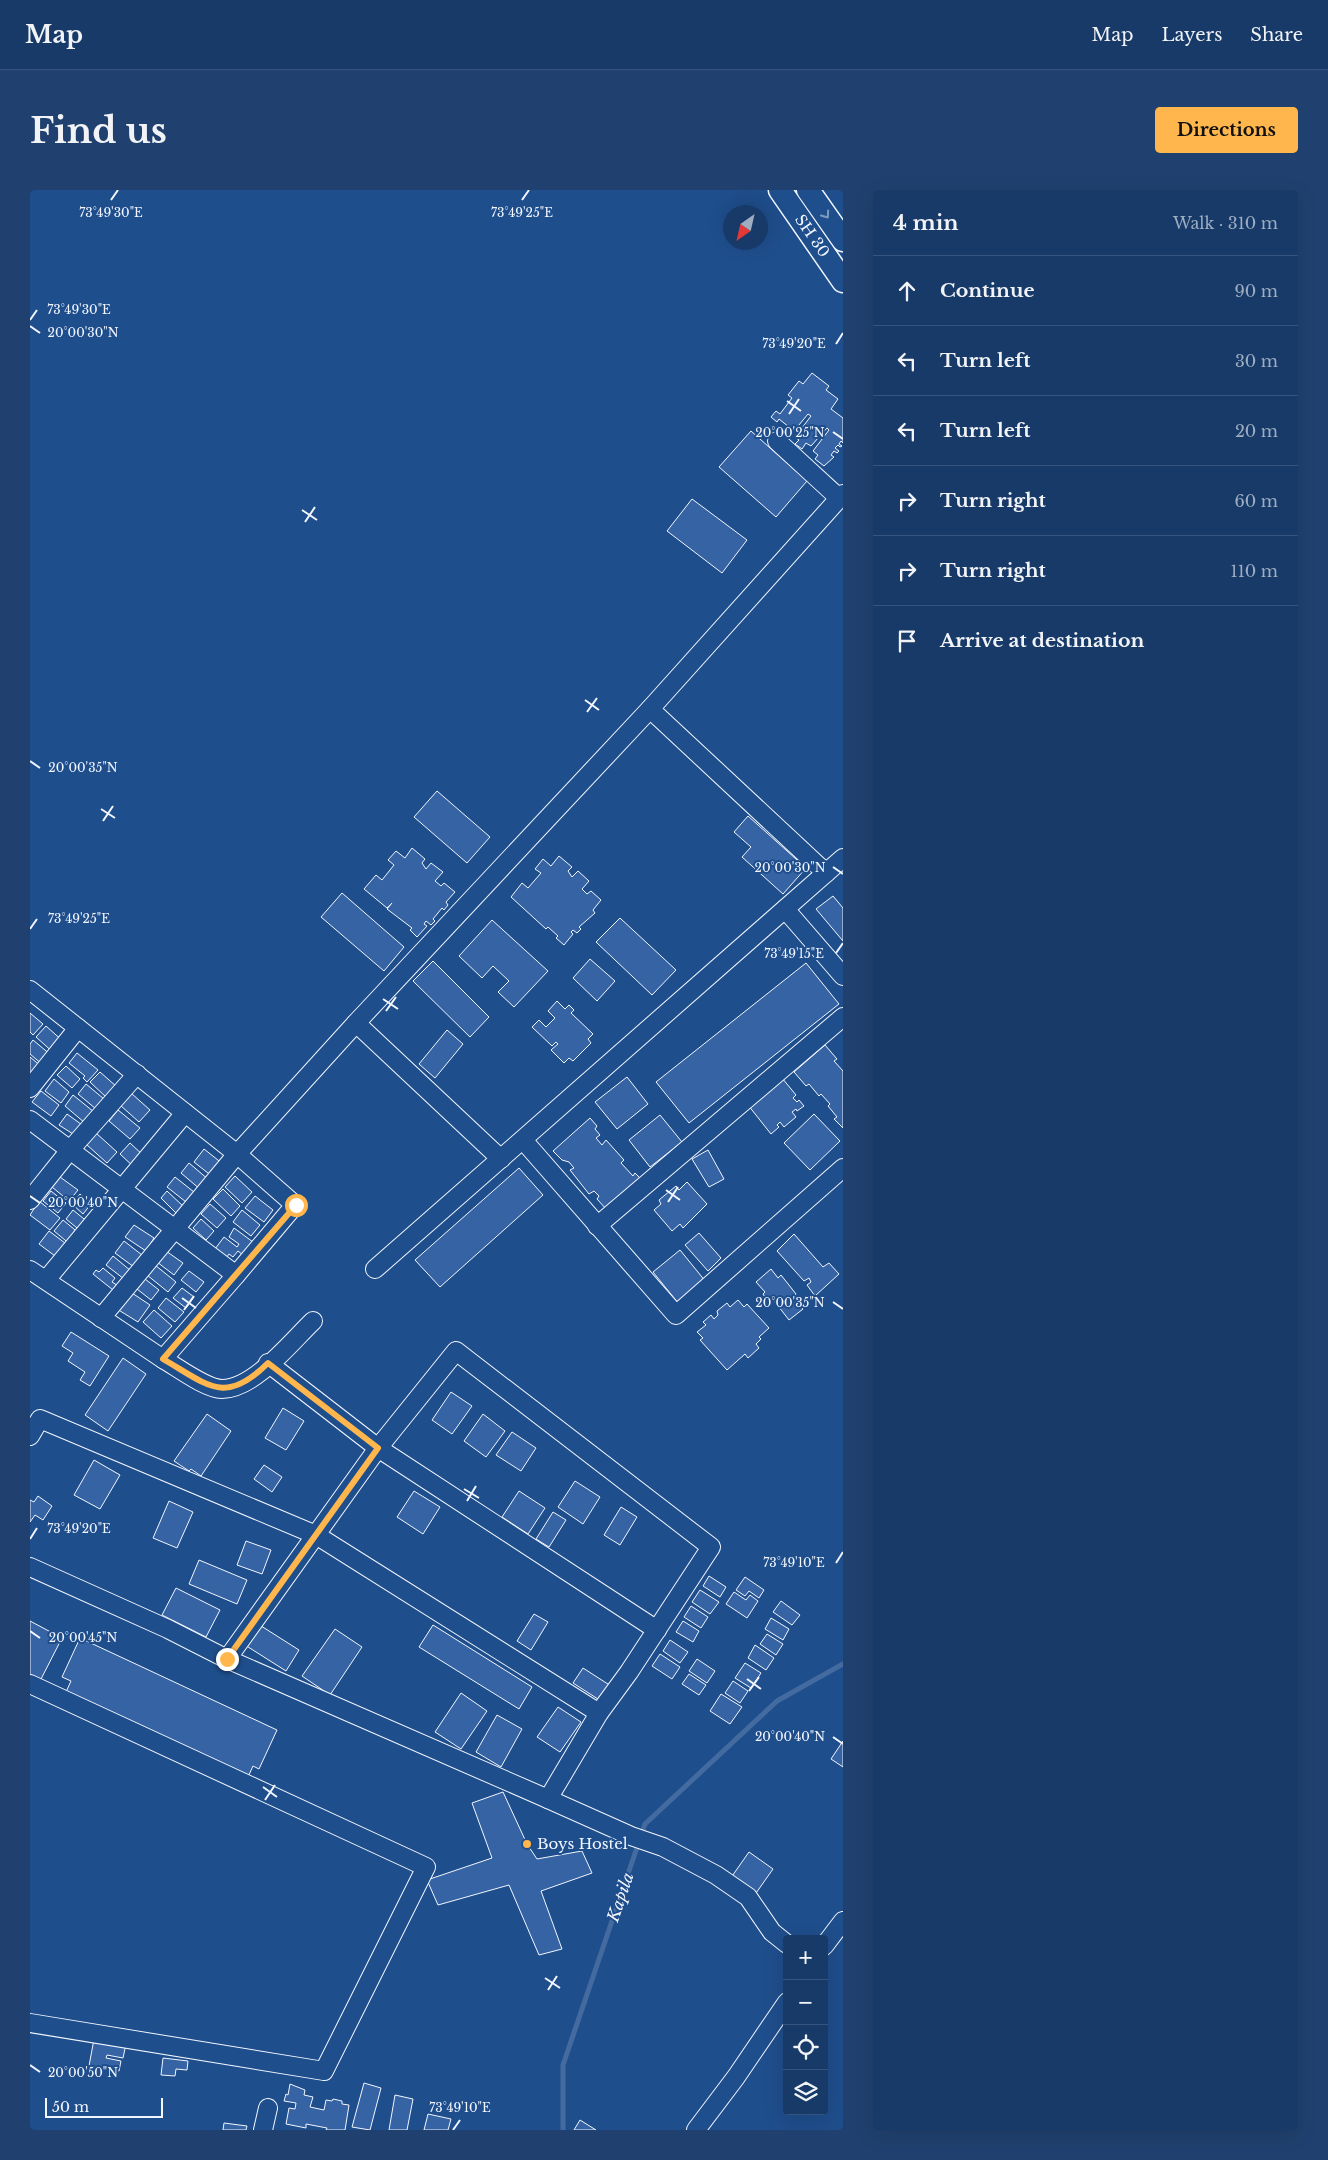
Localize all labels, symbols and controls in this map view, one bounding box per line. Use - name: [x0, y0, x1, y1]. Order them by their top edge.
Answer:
- text: Map: [25, 20, 83, 49]
- text: Map: [1092, 24, 1133, 46]
- text: Layers: [1161, 24, 1222, 46]
- text: Share: [1250, 24, 1303, 46]
- button: Directions: [1155, 107, 1298, 153]
- text: Find us: [30, 109, 167, 152]
- text: 73°49'30"E: [79, 205, 143, 220]
- text: 73°49'25"E: [491, 205, 553, 220]
- north arrow: [723, 205, 768, 250]
- one-way arrow: [820, 209, 829, 219]
- text: 4 min: [893, 210, 959, 236]
- street label: SH 30: [791, 211, 834, 261]
- text: Walk · 310 m: [1173, 213, 1278, 233]
- icon: ahead: [893, 277, 921, 305]
- text: Continue: [940, 279, 1035, 302]
- text: 90 m: [1235, 281, 1278, 301]
- text: 73°49'30"E: [47, 302, 111, 317]
- text: 20°00'30"N: [47, 325, 119, 340]
- text: 73°49'20"E: [762, 336, 826, 351]
- icon: left: [893, 347, 921, 375]
- text: Turn left: [940, 349, 1031, 372]
- text: 30 m: [1235, 351, 1278, 371]
- icon: left: [893, 417, 921, 445]
- text: Turn left: [940, 419, 1031, 442]
- text: 20 m: [1235, 421, 1278, 441]
- text: 20°00'25"N: [755, 425, 825, 440]
- icon: right: [893, 487, 921, 515]
- text: Turn right: [940, 489, 1046, 512]
- text: 60 m: [1235, 491, 1278, 511]
- icon: right: [893, 557, 921, 585]
- text: Turn right: [940, 559, 1046, 582]
- text: 110 m: [1231, 561, 1278, 581]
- icon: arrive: [893, 627, 921, 655]
- text: Arrive at destination: [940, 629, 1144, 652]
- text: 20°00'35"N: [48, 760, 118, 775]
- text: 20°00'30"N: [754, 860, 826, 875]
- text: 73°49'25"E: [48, 911, 110, 926]
- text: 73°49'15"E: [764, 946, 824, 961]
- route start: [285, 1194, 308, 1217]
- text: 20°00'40"N: [48, 1195, 118, 1210]
- text: 20°00'35"N: [755, 1295, 825, 1310]
- text: 73°49'20"E: [47, 1521, 111, 1536]
- text: 73°49'10"E: [763, 1555, 825, 1570]
- text: 20°00'45"N: [49, 1630, 117, 1645]
- route end: [216, 1648, 239, 1671]
- text: 20°00'40"N: [755, 1729, 825, 1744]
- place label: Boys Hostel: [537, 1834, 628, 1853]
- marker: Boys Hostel: [521, 1838, 533, 1850]
- water label: Kapila: [602, 1870, 638, 1925]
- map controls: [783, 1935, 828, 2115]
- button: +: [783, 1935, 828, 1980]
- button: −: [783, 1980, 828, 2025]
- button: locate: [783, 2025, 828, 2070]
- text: 20°00'50"N: [48, 2065, 118, 2080]
- button: layers: [783, 2070, 828, 2115]
- scale bar: [45, 2095, 162, 2118]
- text: 50 m: [52, 2098, 89, 2116]
- text: 73°49'10"E: [429, 2100, 491, 2115]

